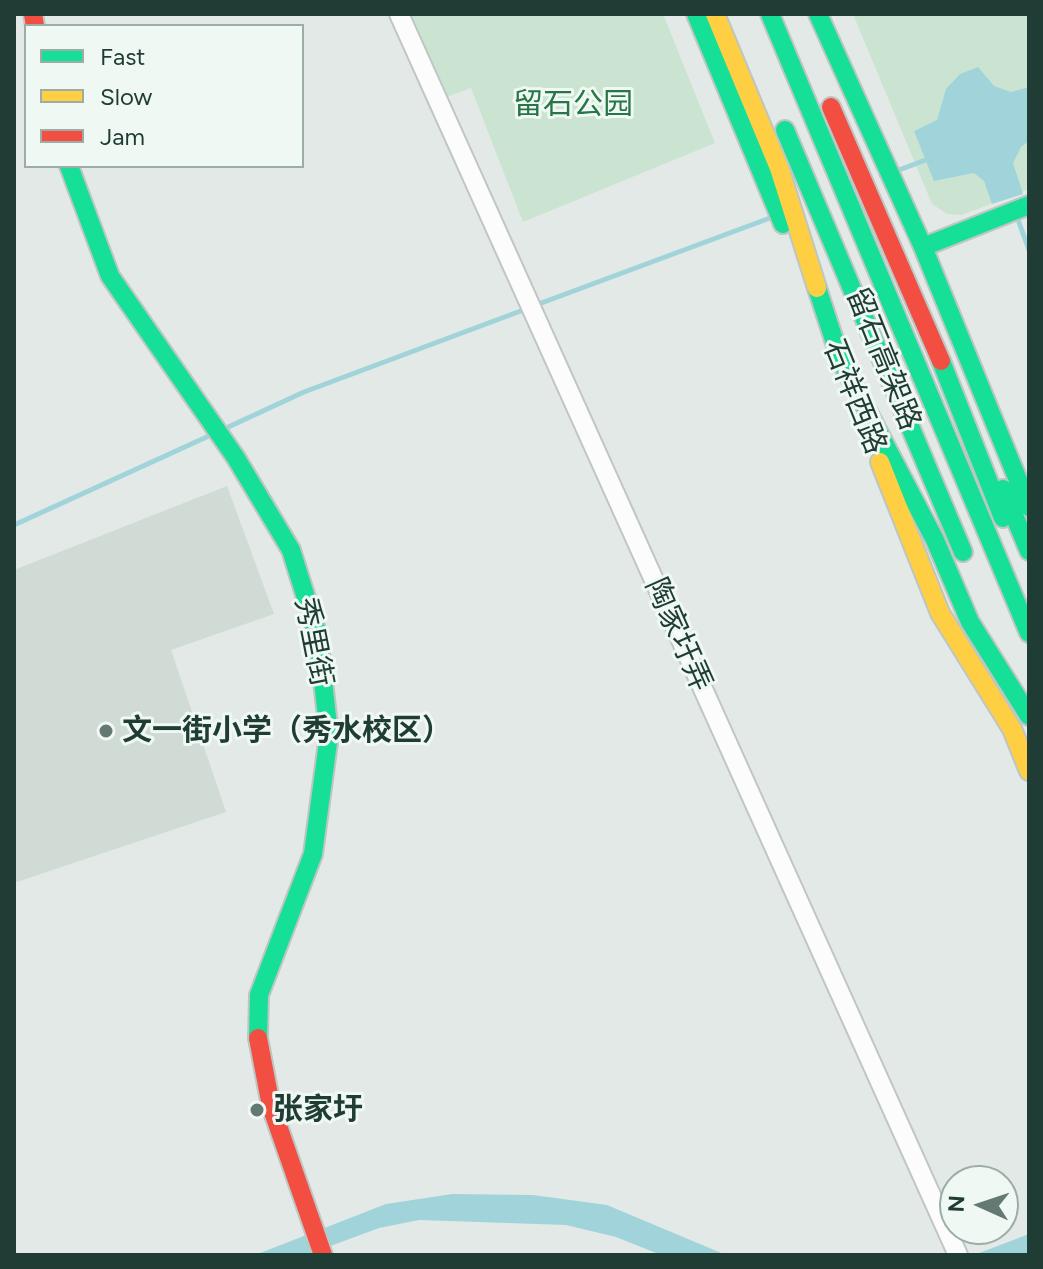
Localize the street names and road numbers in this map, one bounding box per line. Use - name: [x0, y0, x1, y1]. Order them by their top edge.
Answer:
- street label: 留石高架路: [838, 283, 928, 435]
- street label: 石祥西路: [815, 335, 893, 459]
- street label: 陶家圩弄: [637, 573, 719, 697]
- street label: 秀里街: [287, 594, 339, 690]

